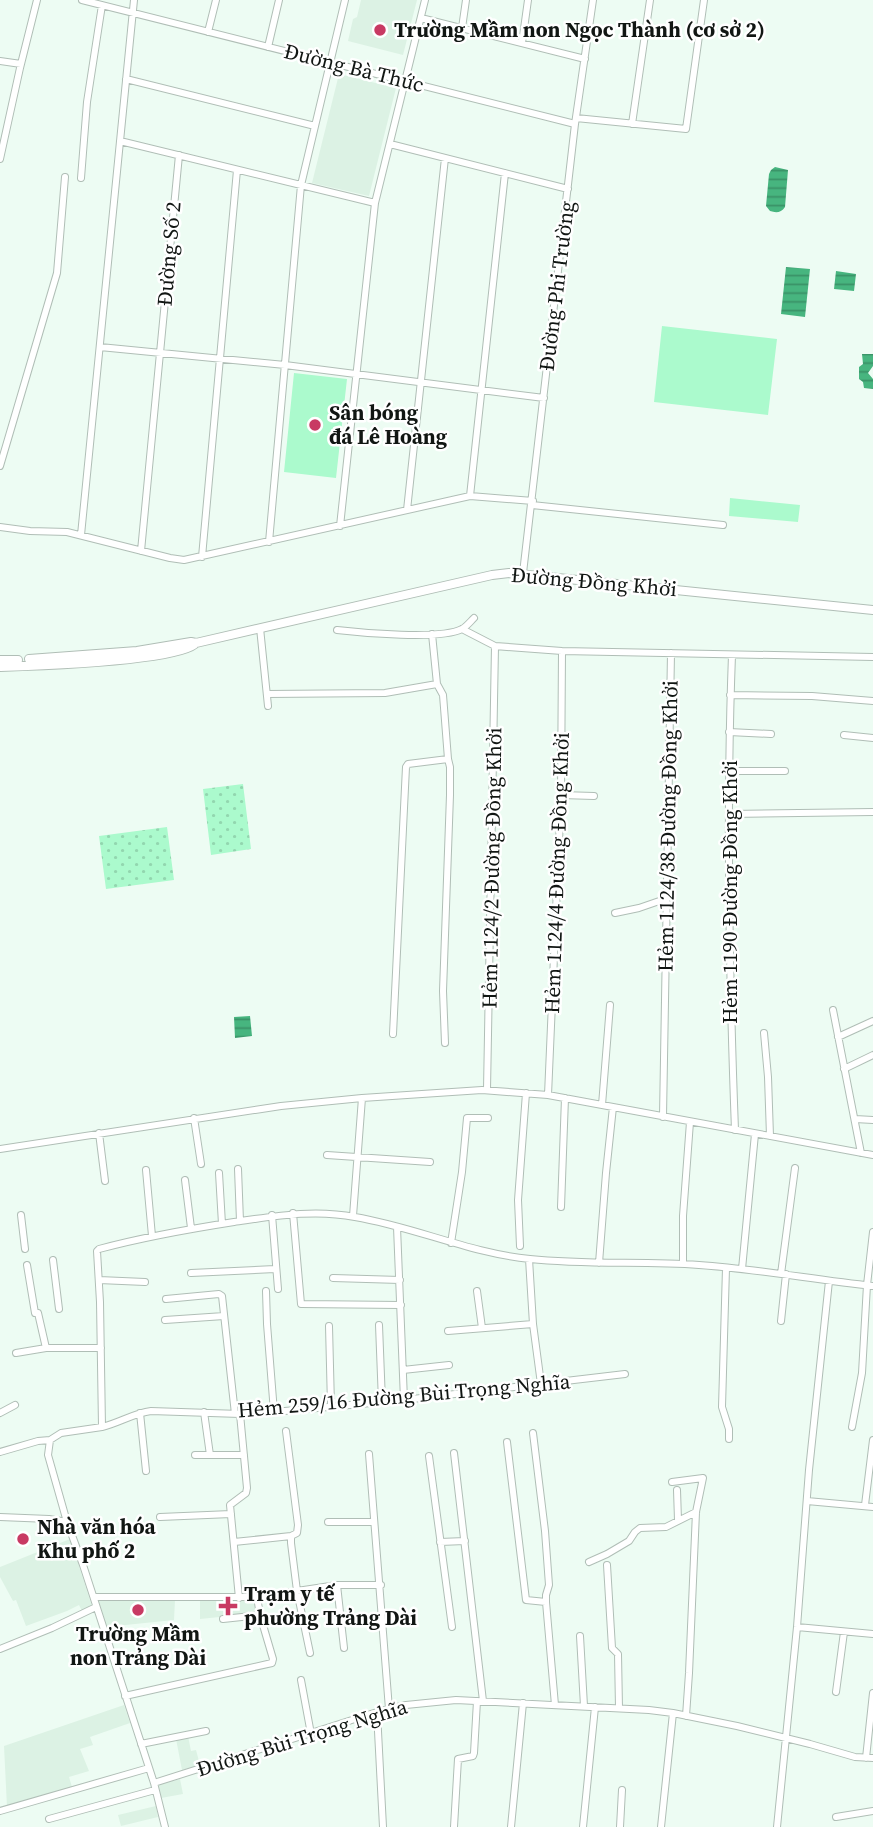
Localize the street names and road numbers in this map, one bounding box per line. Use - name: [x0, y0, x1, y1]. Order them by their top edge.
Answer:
- street label: Đường Bà Thức: [281, 36, 427, 99]
- street label: Đường Phi Trường: [532, 199, 581, 373]
- street label: Đường Số 2: [149, 200, 188, 307]
- street label: Đường Đồng Khởi: [510, 560, 678, 603]
- street label: Hẻm 1124/38 Đường Đồng Khởi: [650, 680, 685, 972]
- street label: Hẻm 1124/2 Đường Đồng Khởi: [475, 727, 508, 1009]
- street label: Hẻm 1124/4 Đường Đồng Khởi: [537, 732, 576, 1014]
- street label: Hẻm 1190 Đường Đồng Khởi: [715, 760, 744, 1024]
- street label: Hẻm 259/16 Đường Bùi Trọng Nghĩa: [236, 1366, 572, 1424]
- street label: Đường Bùi Trọng Nghĩa: [193, 1692, 411, 1783]

